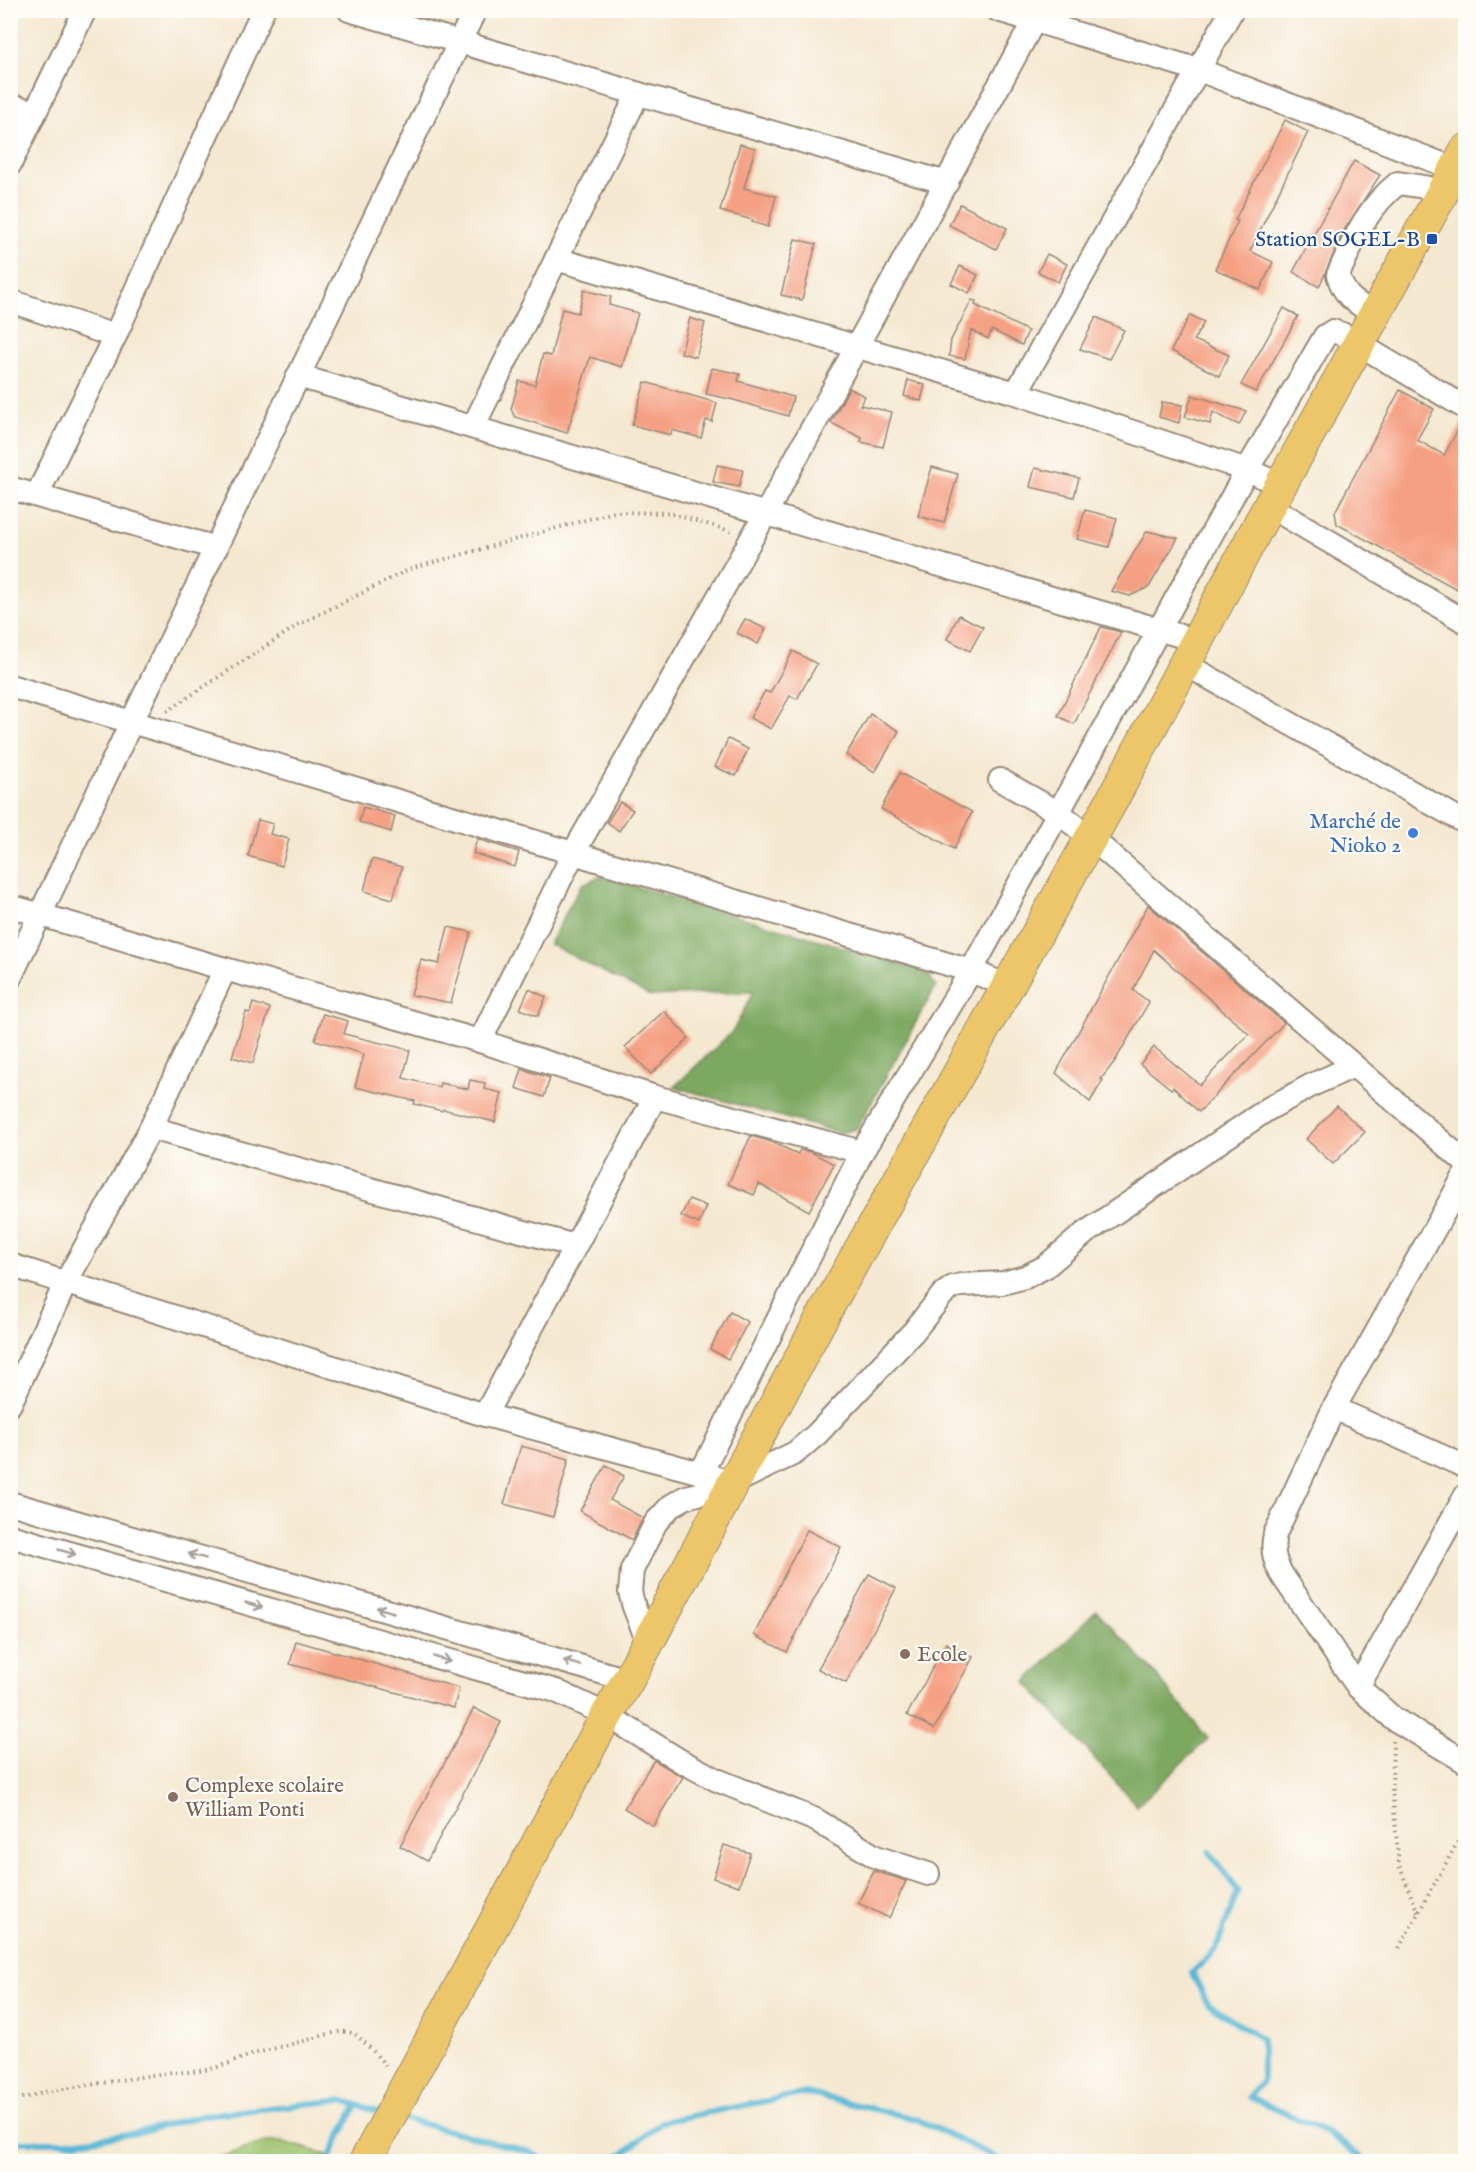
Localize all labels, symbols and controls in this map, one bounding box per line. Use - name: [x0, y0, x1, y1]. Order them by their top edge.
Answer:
- place label: Station SOGEL-B: [1255, 227, 1420, 254]
- marker: Station SOGEL-B: [1425, 232, 1439, 246]
- place label: Marché de Nioko 2: [1309, 809, 1401, 860]
- marker: Marché de Nioko 2: [1406, 826, 1420, 840]
- one-way arrow: [57, 1547, 76, 1558]
- one-way arrow: [188, 1550, 207, 1561]
- one-way arrow: [244, 1600, 263, 1612]
- one-way arrow: [376, 1603, 395, 1615]
- place label: Ecole: [917, 1642, 967, 1669]
- marker: Ecole: [898, 1647, 912, 1661]
- one-way arrow: [432, 1654, 451, 1665]
- one-way arrow: [563, 1657, 582, 1668]
- place label: Complexe scolaire William Ponti: [185, 1773, 344, 1824]
- marker: Complexe scolaire William Ponti: [166, 1790, 180, 1804]

